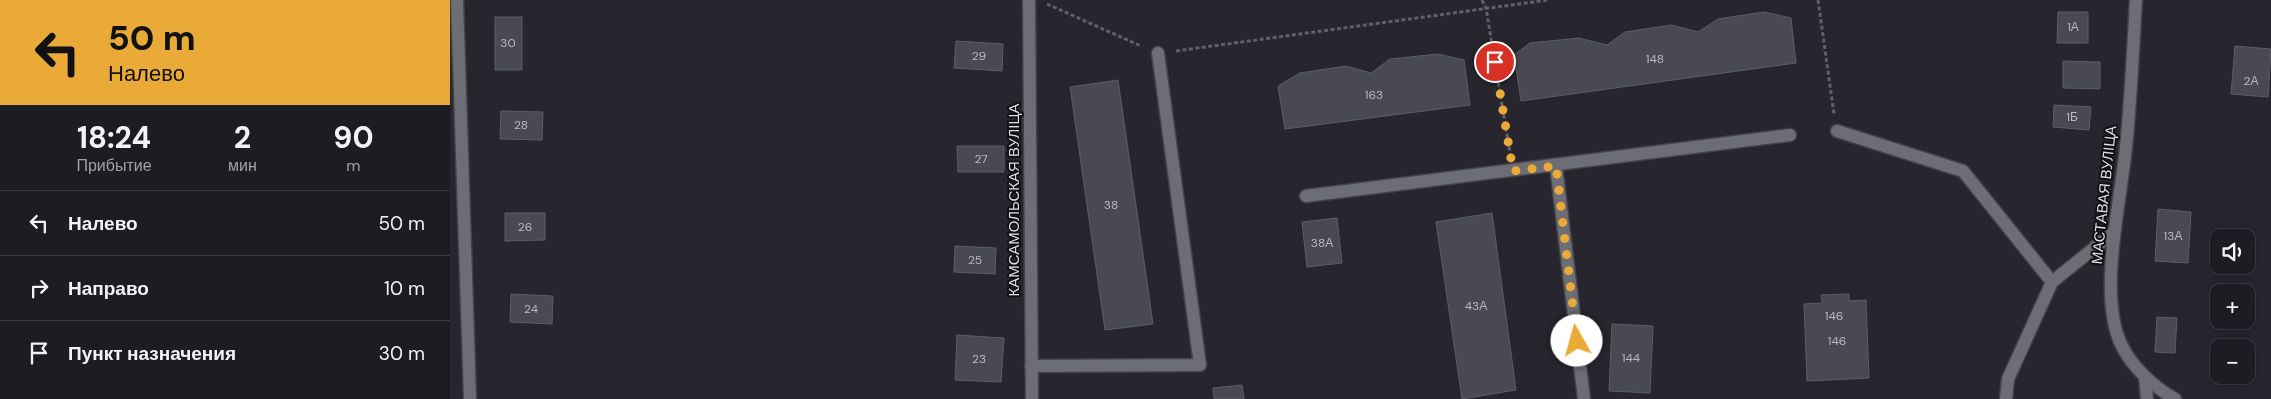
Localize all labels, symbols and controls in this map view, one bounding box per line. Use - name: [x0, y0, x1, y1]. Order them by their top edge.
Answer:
- text: 50 m: [108, 15, 196, 61]
- house number: 1А: [2067, 19, 2079, 35]
- icon: left: [25, 20, 90, 85]
- house number: 30: [500, 35, 516, 51]
- pin: [1474, 41, 1516, 83]
- house number: 29: [972, 48, 986, 64]
- icon: arrive: [1481, 48, 1509, 76]
- house number: 148: [1646, 51, 1664, 67]
- text: Налево: [108, 59, 185, 88]
- house number: 2А: [2244, 73, 2258, 89]
- house number: 163: [1365, 87, 1383, 103]
- street label: КАМСАМОЛЬСКАЯ ВУЛІЦА: [1004, 103, 1024, 297]
- house number: 1Б: [2066, 109, 2078, 125]
- house number: 28: [514, 117, 528, 133]
- text: 18:24: [77, 118, 151, 157]
- text: 2: [234, 118, 251, 157]
- text: 90: [333, 118, 374, 157]
- street label: МАСТАВАЯ ВУЛІЦА: [2087, 125, 2121, 265]
- house number: 27: [974, 151, 988, 167]
- text: Прибытие: [76, 155, 152, 176]
- text: мин: [228, 155, 257, 176]
- text: m: [346, 155, 361, 176]
- house number: 38: [1104, 197, 1118, 213]
- icon: left: [25, 209, 53, 237]
- text: Налево: [68, 211, 138, 236]
- text: 50 m: [378, 211, 425, 236]
- house number: 26: [518, 219, 532, 235]
- house number: 13А: [2164, 228, 2182, 244]
- map controls: [2210, 229, 2255, 384]
- button: sound: [2210, 229, 2255, 274]
- house number: 38А: [1311, 235, 1333, 251]
- house number: 25: [968, 252, 982, 268]
- icon: right: [25, 274, 53, 302]
- text: Направо: [68, 276, 149, 301]
- text: 10 m: [384, 276, 425, 301]
- button: +: [2210, 284, 2255, 329]
- house number: 43А: [1465, 298, 1487, 314]
- house number: 24: [524, 301, 538, 317]
- house number: 146: [1825, 308, 1843, 324]
- position arrow: [1550, 314, 1602, 366]
- house number: 146: [1828, 333, 1846, 349]
- icon: arrive: [25, 339, 53, 367]
- button: −: [2210, 339, 2255, 384]
- text: Пункт назначения: [68, 341, 236, 366]
- text: 30 m: [379, 341, 425, 366]
- house number: 144: [1622, 350, 1640, 366]
- house number: 23: [972, 351, 986, 367]

